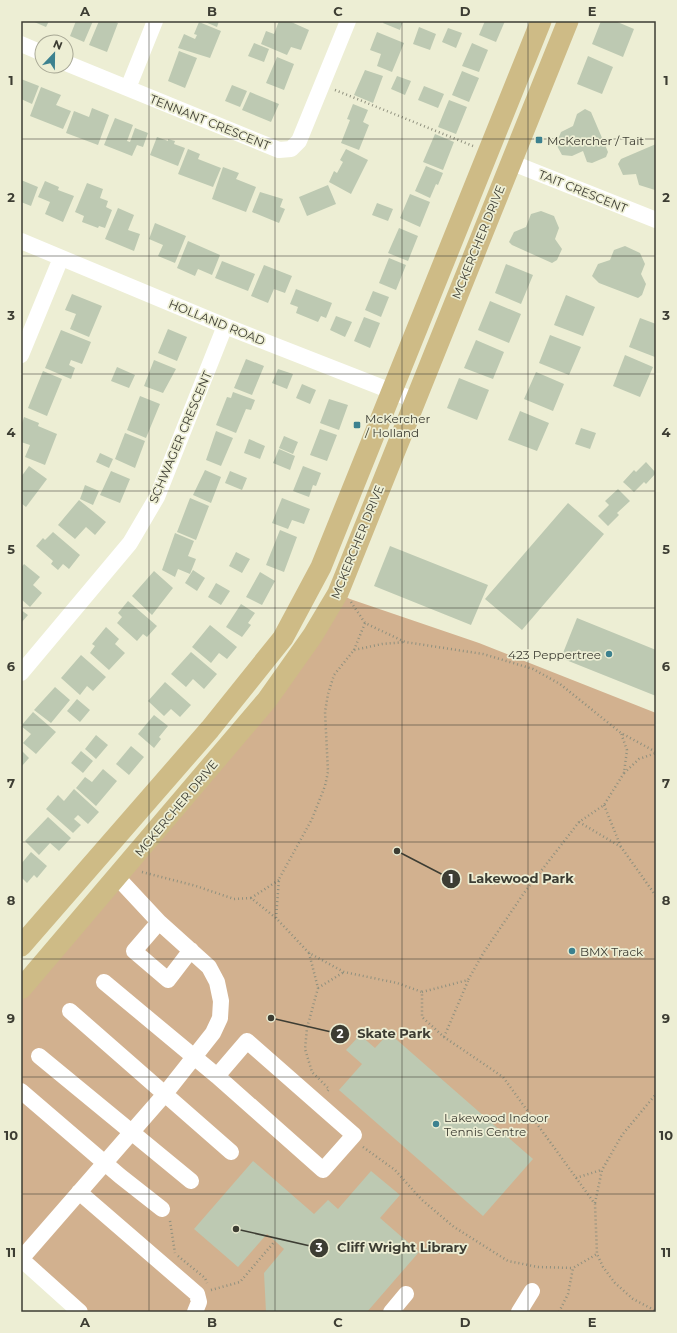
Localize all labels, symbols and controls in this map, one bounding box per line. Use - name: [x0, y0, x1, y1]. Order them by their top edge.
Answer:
- text: A: [79, 3, 91, 19]
- text: B: [207, 3, 217, 19]
- text: C: [333, 3, 343, 19]
- text: D: [460, 3, 471, 19]
- text: E: [588, 3, 597, 19]
- north arrow: [34, 34, 74, 74]
- text: N: [51, 37, 64, 53]
- text: 1: [8, 72, 14, 88]
- text: 1: [663, 72, 669, 88]
- street label: TENNANT CRESCENT: [148, 91, 273, 153]
- place label: McKercher / Tait: [547, 133, 644, 148]
- marker: McKercher / Tait: [534, 135, 544, 145]
- street label: TAIT CRESCENT: [536, 166, 630, 216]
- street label: MCKERCHER DRIVE: [448, 183, 508, 301]
- text: 2: [7, 189, 15, 205]
- text: 2: [662, 189, 670, 205]
- street label: HOLLAND ROAD: [167, 296, 267, 348]
- text: 3: [6, 307, 15, 323]
- text: 3: [661, 307, 670, 323]
- street label: SCHWAGER CRESCENT: [145, 369, 215, 505]
- place label: McKercher / Holland: [364, 411, 430, 440]
- marker: McKercher / Holland: [352, 420, 362, 430]
- text: 4: [7, 424, 16, 440]
- text: 4: [662, 424, 671, 440]
- street label: MCKERCHER DRIVE: [327, 483, 387, 601]
- text: 5: [7, 541, 15, 557]
- text: 5: [662, 541, 670, 557]
- place label: 423 Peppertree: [508, 647, 601, 662]
- marker: 423 Peppertree: [604, 649, 614, 659]
- text: 6: [7, 658, 16, 674]
- text: 6: [662, 658, 671, 674]
- street label: MCKERCHER DRIVE: [131, 757, 221, 859]
- text: 7: [7, 775, 15, 791]
- text: 7: [662, 775, 670, 791]
- callout: Lakewood Park: [441, 866, 582, 891]
- text: Lakewood Park: [468, 870, 574, 886]
- text: 1: [449, 871, 453, 886]
- text: 8: [7, 892, 16, 908]
- text: 8: [662, 892, 671, 908]
- place label: BMX Track: [580, 944, 644, 959]
- marker: BMX Track: [567, 946, 577, 956]
- text: 9: [7, 1010, 15, 1026]
- text: 9: [662, 1010, 670, 1026]
- callout: Skate Park: [330, 1021, 439, 1046]
- text: Skate Park: [357, 1025, 431, 1041]
- text: 2: [336, 1026, 344, 1041]
- place label: Lakewood Indoor Tennis Centre: [444, 1110, 549, 1139]
- marker: Lakewood Indoor Tennis Centre: [431, 1119, 441, 1129]
- text: 10: [4, 1127, 18, 1143]
- text: 10: [659, 1127, 673, 1143]
- callout: Cliff Wright Library: [309, 1235, 475, 1260]
- text: Cliff Wright Library: [337, 1239, 467, 1255]
- text: 3: [314, 1240, 323, 1255]
- text: 11: [6, 1244, 16, 1260]
- text: 11: [661, 1244, 671, 1260]
- text: A: [79, 1314, 91, 1330]
- text: B: [207, 1314, 217, 1330]
- text: C: [333, 1314, 343, 1330]
- text: D: [460, 1314, 471, 1330]
- text: E: [588, 1314, 597, 1330]

